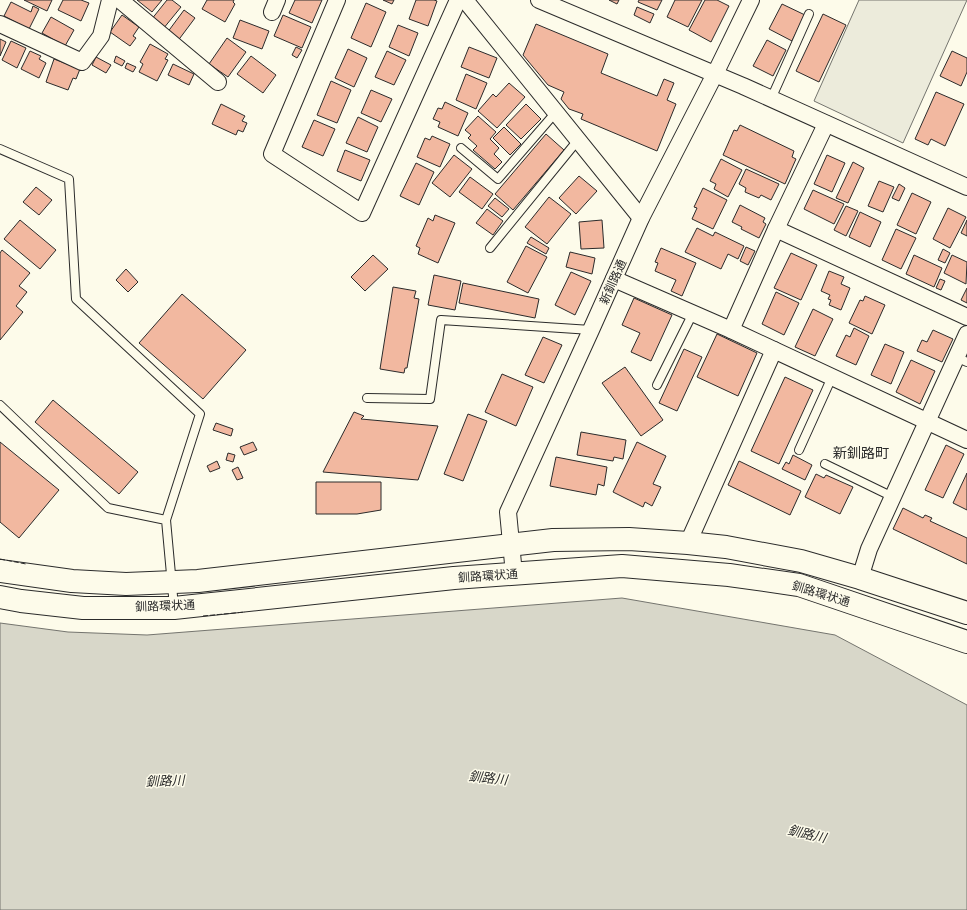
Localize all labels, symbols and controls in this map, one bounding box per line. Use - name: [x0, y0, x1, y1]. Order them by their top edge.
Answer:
- street label: 新釧路通: [595, 256, 631, 308]
- district label: 新釧路町: [833, 443, 889, 463]
- street label: 釧路環状通: [457, 565, 519, 587]
- street label: 釧路環状通: [790, 577, 852, 611]
- street label: 釧路環状通: [135, 596, 195, 616]
- water label: 釧路川: [468, 767, 510, 790]
- water label: 釧路川: [145, 771, 187, 791]
- water label: 釧路川: [786, 820, 830, 848]

